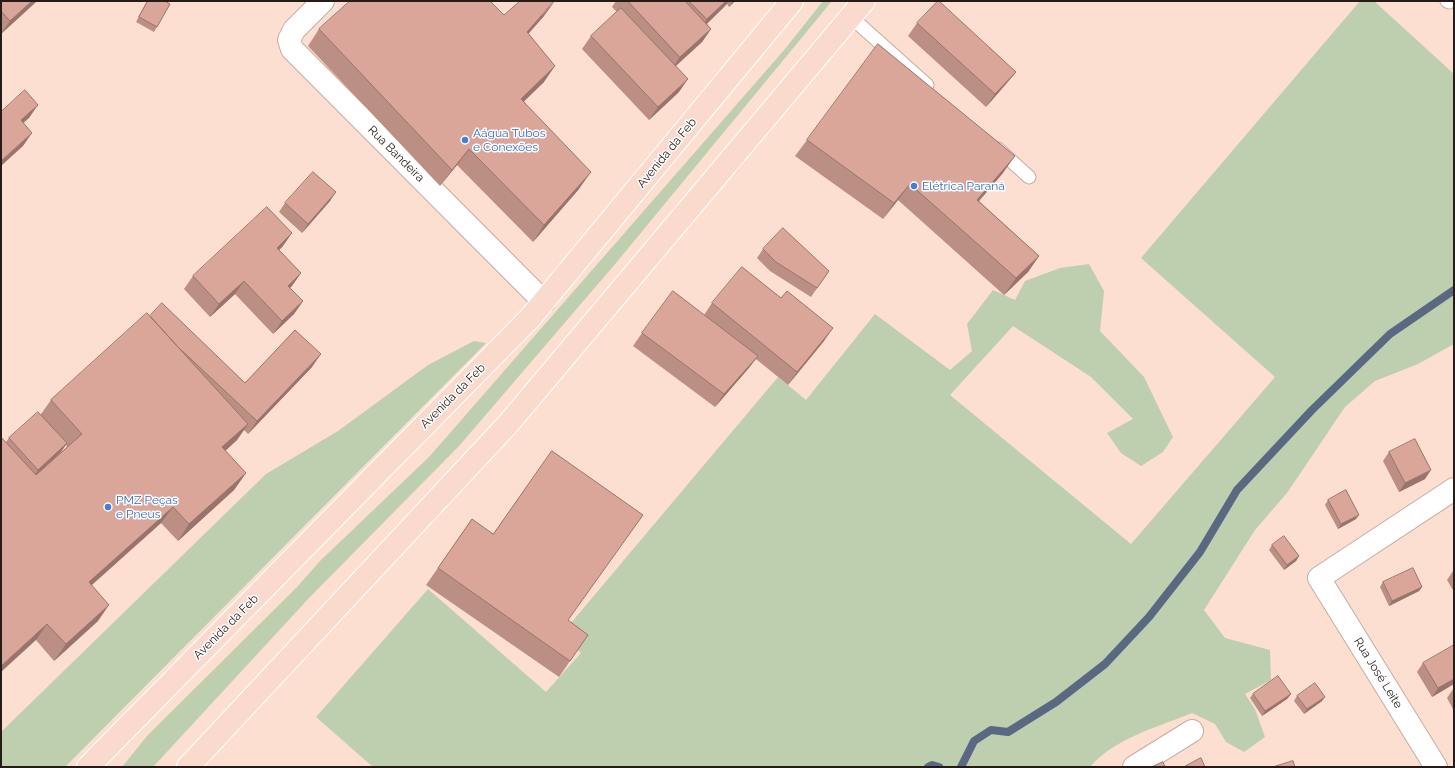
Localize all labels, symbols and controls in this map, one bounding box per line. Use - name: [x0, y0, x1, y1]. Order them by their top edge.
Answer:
- street label: Avenida da Feb: [634, 115, 700, 191]
- street label: Rua Bandeira: [365, 123, 427, 185]
- place label: Aágua Tubos e Conexões: [473, 126, 545, 154]
- marker: Aágua Tubos e Conexões: [460, 135, 470, 145]
- place label: Elétrica Paraná: [922, 179, 1005, 193]
- marker: Elétrica Paraná: [909, 181, 919, 191]
- street label: Avenida da Feb: [418, 361, 488, 431]
- place label: PMZ Peças e Pneus: [116, 493, 178, 521]
- marker: PMZ Peças e Pneus: [103, 502, 113, 512]
- street label: Avenida da Feb: [191, 592, 261, 662]
- street label: Rua José Leite: [1351, 635, 1405, 711]

